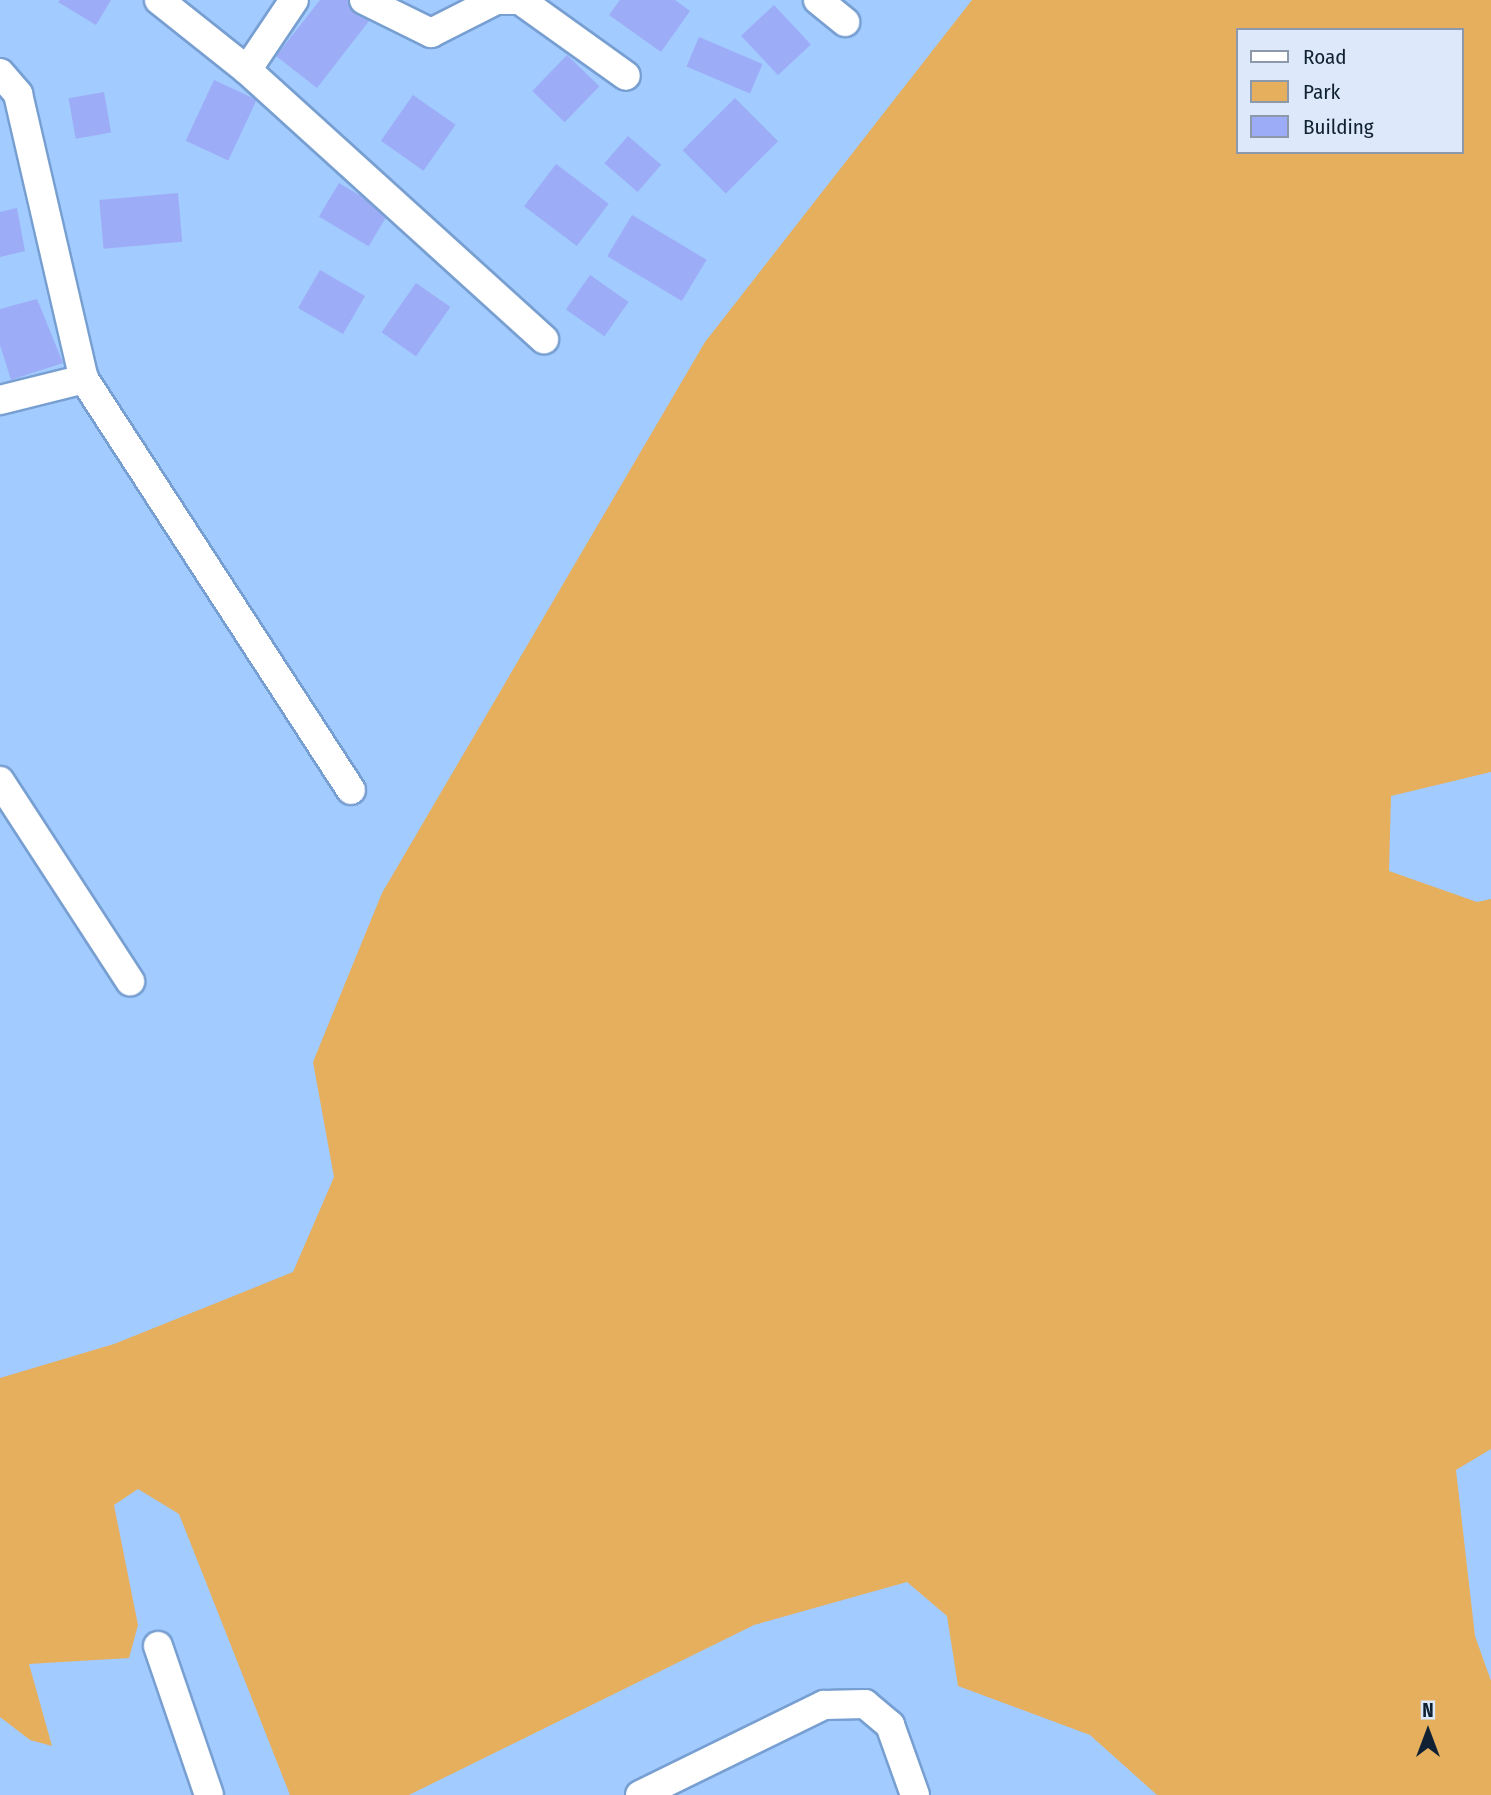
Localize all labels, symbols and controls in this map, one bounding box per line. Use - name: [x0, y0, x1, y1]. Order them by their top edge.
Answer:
- legend: [1236, 28, 1463, 154]
- text: Road: [1303, 44, 1347, 70]
- text: Park: [1303, 79, 1340, 105]
- text: Building: [1303, 114, 1374, 140]
- north arrow: [1393, 1697, 1463, 1767]
- text: N: [1422, 1699, 1434, 1722]

